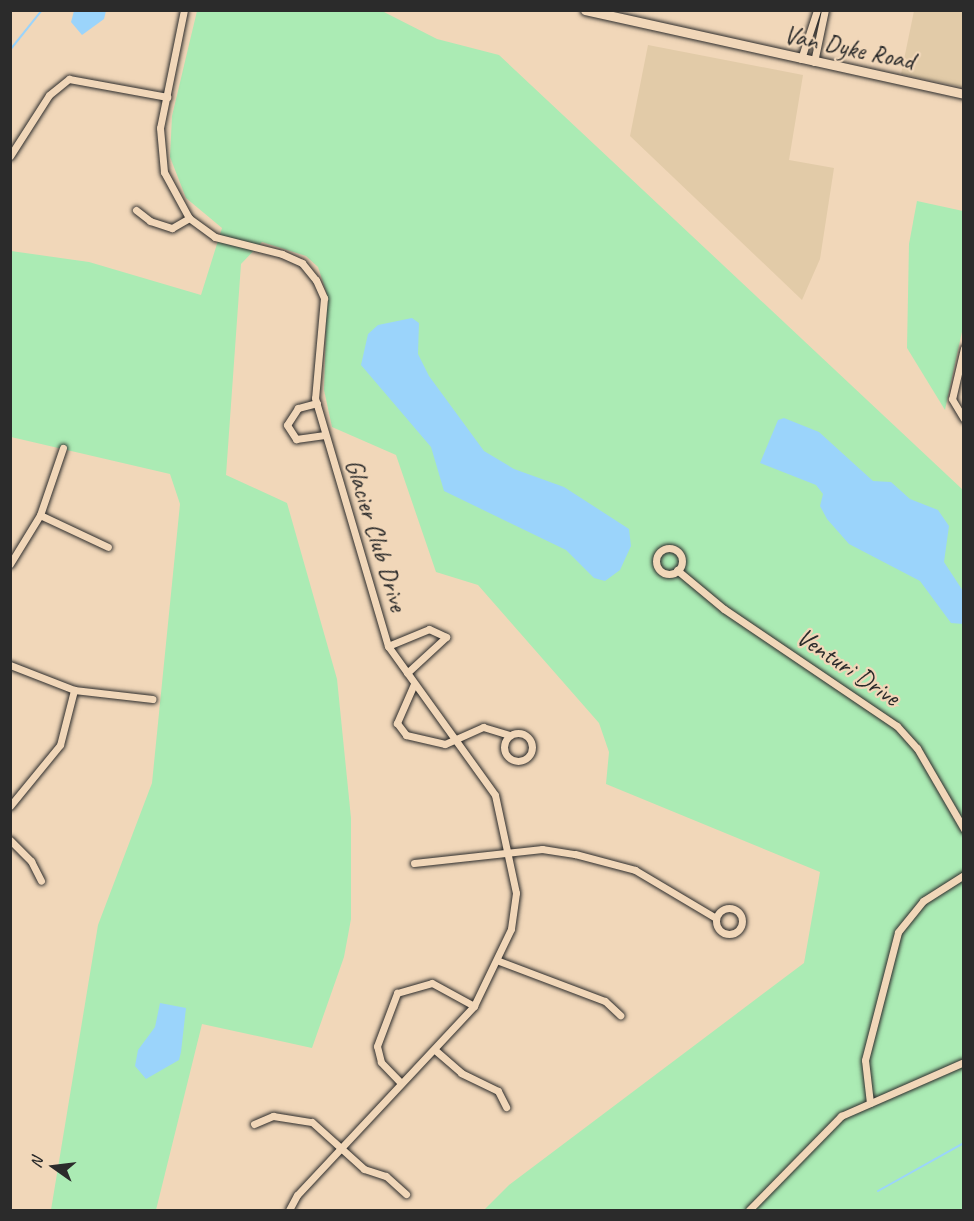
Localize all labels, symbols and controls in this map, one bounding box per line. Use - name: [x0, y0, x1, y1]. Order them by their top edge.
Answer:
- street label: Van Dyke Road: [781, 19, 917, 77]
- street label: Glacier Club Drive: [338, 455, 414, 615]
- street label: Venturi Drive: [791, 621, 905, 713]
- north arrow: [24, 1137, 84, 1197]
- text: N: [26, 1155, 47, 1170]

